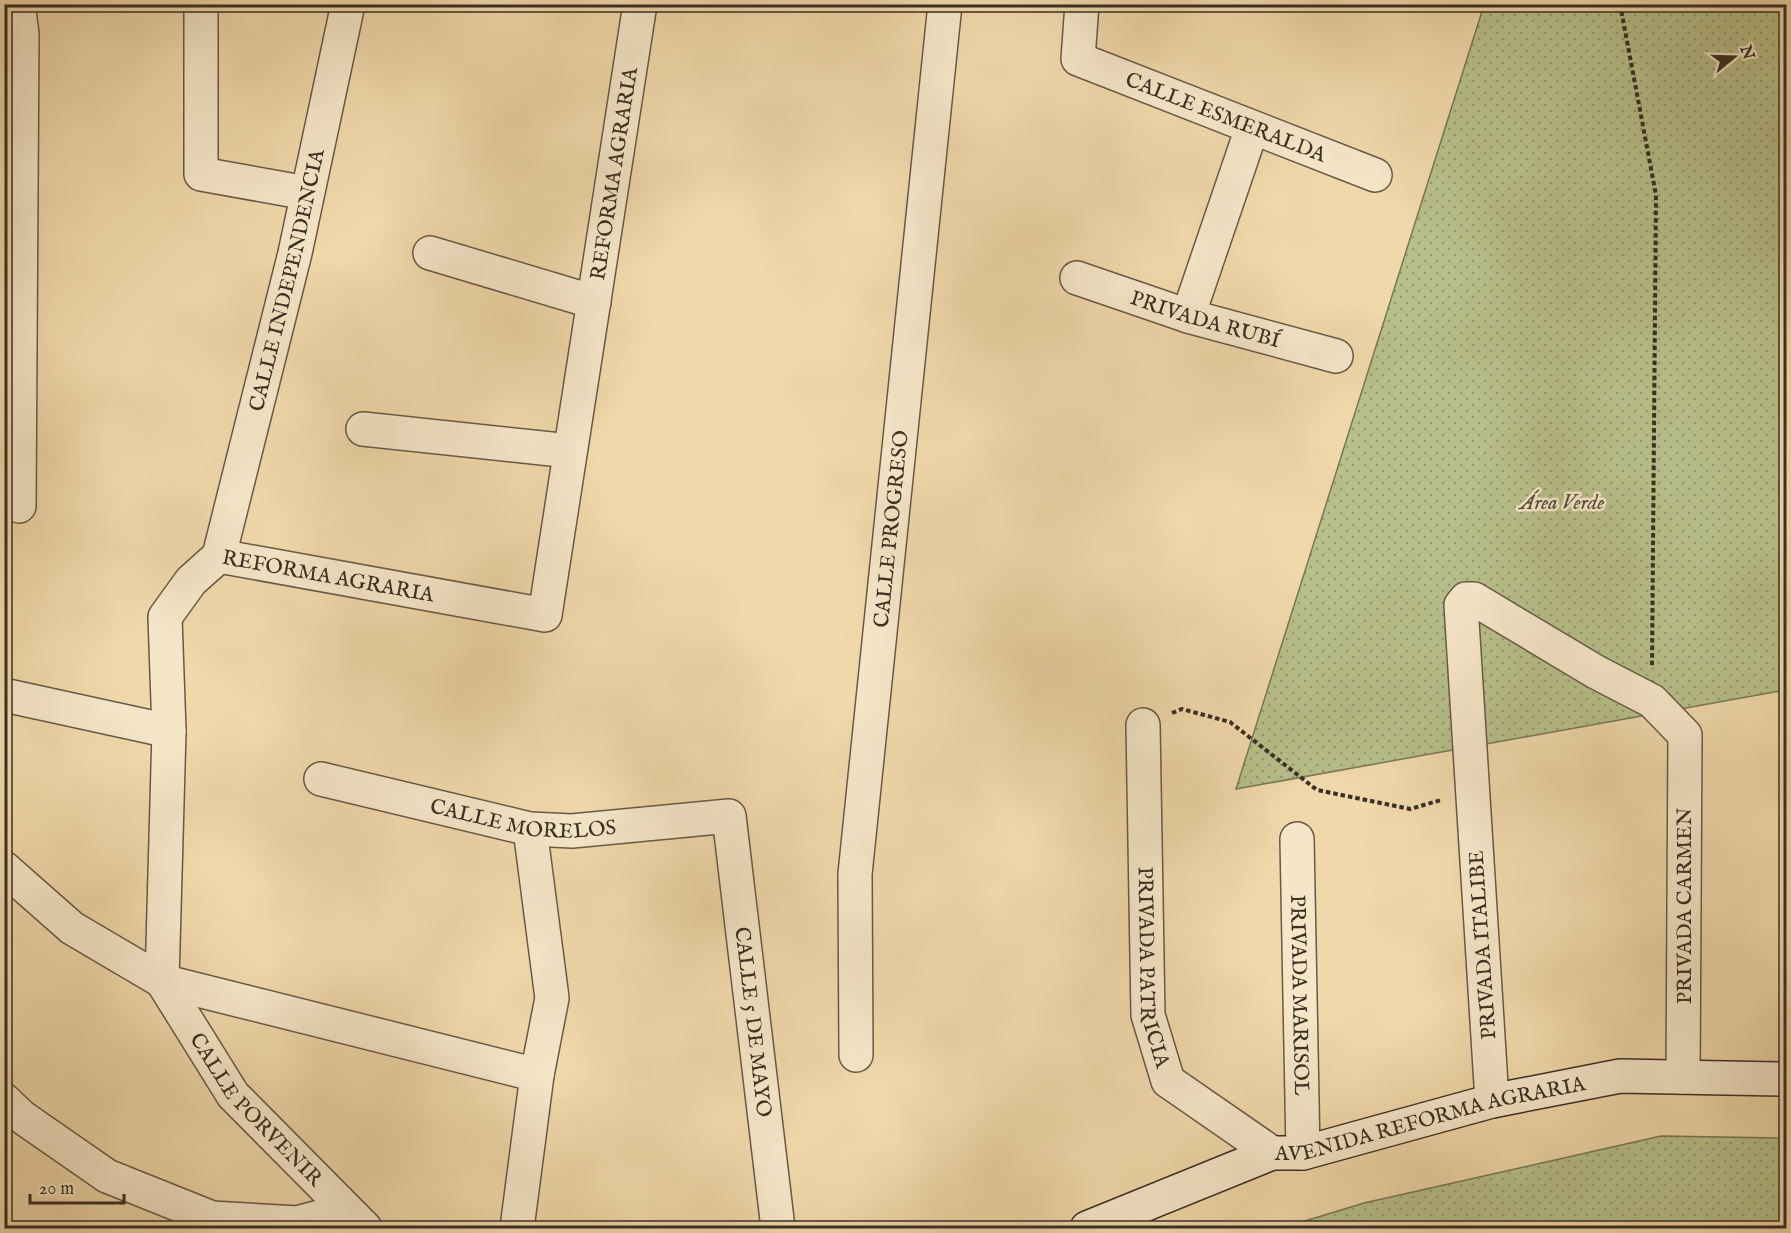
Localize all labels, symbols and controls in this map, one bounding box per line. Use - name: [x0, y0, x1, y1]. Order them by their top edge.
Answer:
- north arrow: [1704, 27, 1764, 87]
- text: N: [1734, 42, 1758, 63]
- street label: REFORMA AGRARIA: [585, 65, 645, 282]
- street label: CALLE ESMERALDA: [1121, 67, 1330, 170]
- street label: CALLE INDEPENDENCIA: [244, 146, 332, 415]
- street label: PRIVADA RUBÍ: [1127, 285, 1284, 356]
- street label: CALLE PROGRESO: [869, 429, 916, 629]
- park label: Área Verde: [1518, 489, 1604, 517]
- street label: REFORMA AGRARIA: [220, 545, 437, 610]
- street label: CALLE MORELOS: [427, 794, 617, 846]
- street label: PRIVADA CARMEN: [1672, 808, 1699, 1004]
- street label: PRIVADA ITALIBE: [1463, 849, 1504, 1040]
- street label: PRIVADA PATRICIA: [1130, 866, 1175, 1072]
- street label: PRIVADA MARISOL: [1283, 894, 1314, 1096]
- street label: CALLE 5 DE MAYO: [727, 925, 777, 1119]
- street label: CALLE PORVENIR: [183, 1028, 329, 1193]
- street label: AVENIDA REFORMA AGRARIA: [1274, 1071, 1589, 1168]
- scale bar: [30, 1167, 124, 1205]
- text: 20 m: [39, 1178, 74, 1201]

